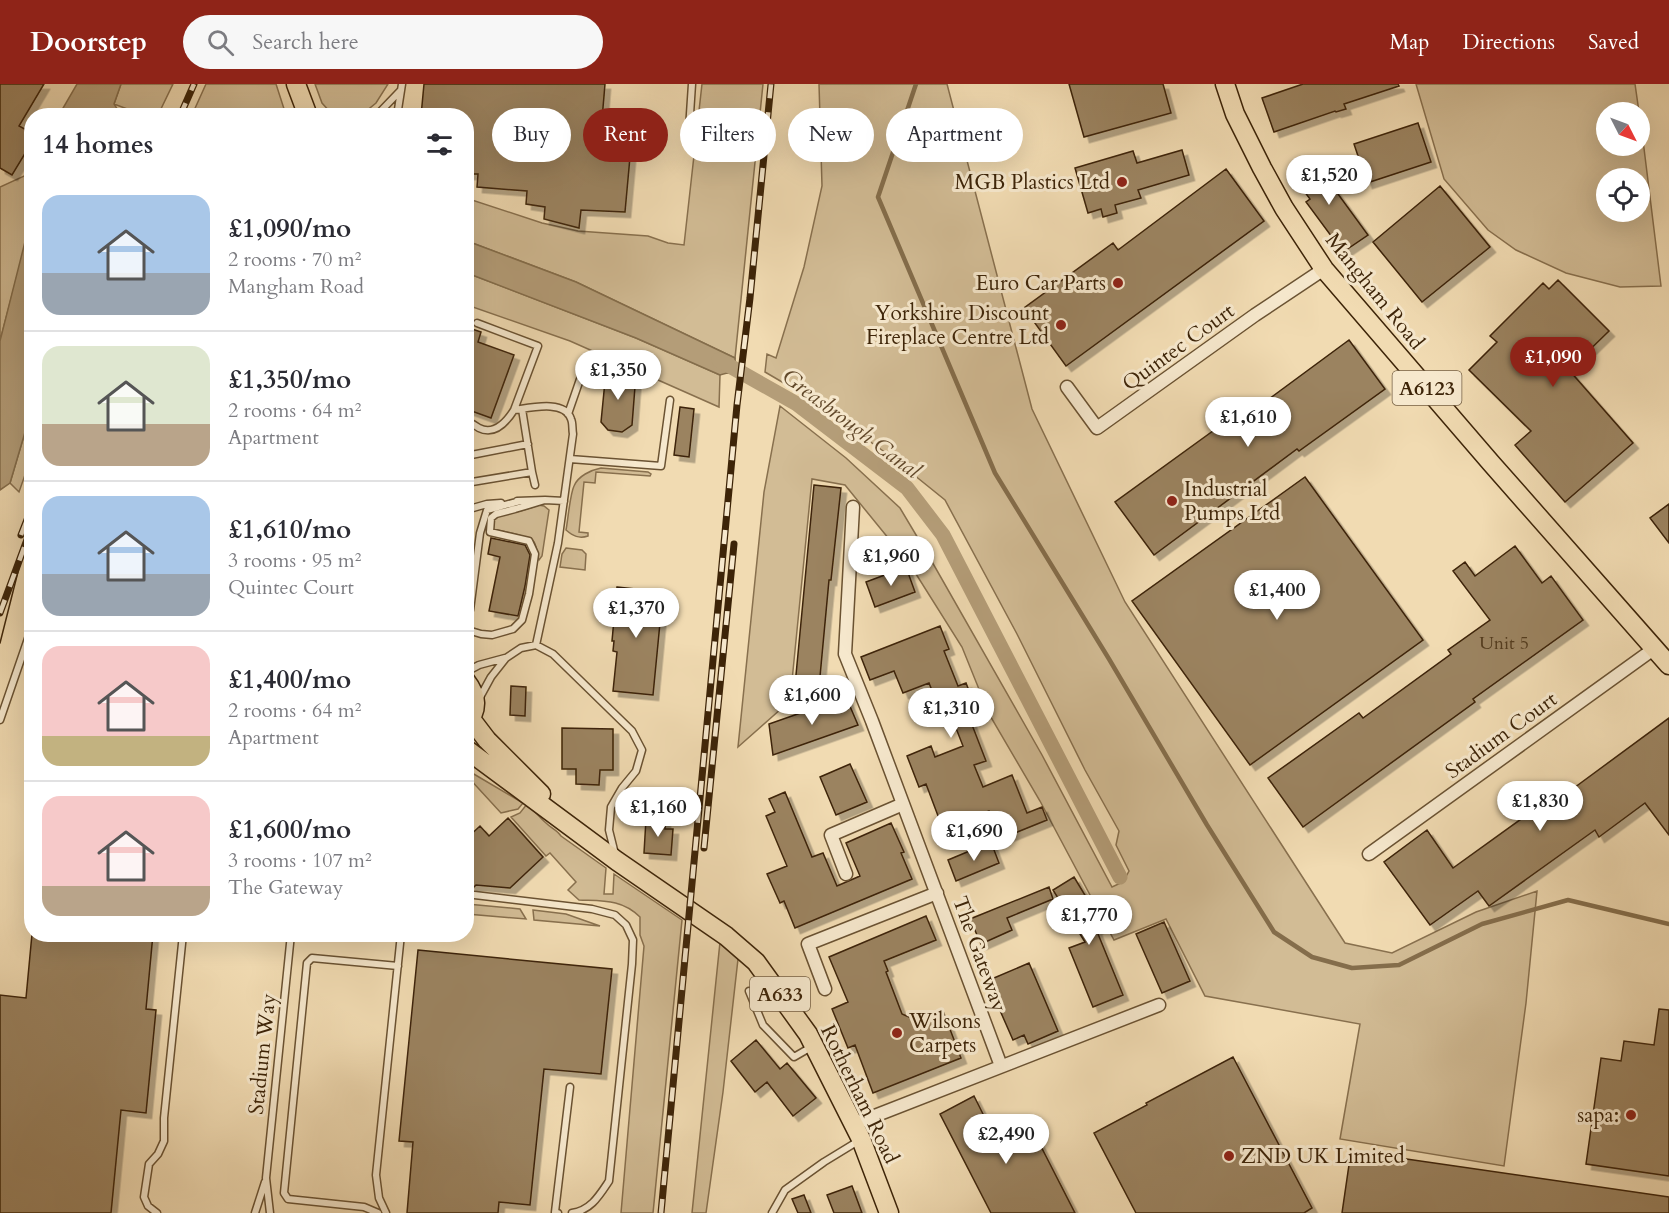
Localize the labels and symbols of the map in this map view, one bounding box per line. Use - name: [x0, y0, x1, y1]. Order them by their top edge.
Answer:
- north arrow: [1596, 102, 1650, 156]
- pin: £1,520: [1280, 155, 1378, 206]
- place label: MGB Plastics Ltd: [955, 168, 1110, 197]
- marker: MGB Plastics Ltd: [1115, 175, 1129, 189]
- street label: Mangham Road: [1318, 227, 1431, 356]
- place label: Euro Car Parts: [976, 269, 1106, 298]
- marker: Euro Car Parts: [1111, 276, 1125, 290]
- street label: Quintec Court: [1116, 297, 1241, 398]
- place label: Yorkshire Discount Fireplace Centre Ltd: [866, 299, 1049, 352]
- marker: Yorkshire Discount Fireplace Centre Ltd: [1054, 318, 1068, 332]
- pin: £1,090: [1504, 337, 1602, 388]
- pin: £1,350: [569, 350, 667, 401]
- water label: Greasbrough Canal: [776, 362, 928, 486]
- road number: A6123: [1392, 371, 1462, 405]
- pin: £1,610: [1199, 397, 1297, 448]
- place label: Industrial Pumps Ltd: [1184, 475, 1280, 528]
- marker: Industrial Pumps Ltd: [1165, 494, 1179, 508]
- pin: £1,960: [842, 536, 940, 587]
- pin: £1,400: [1228, 570, 1326, 621]
- pin: £1,370: [587, 588, 685, 639]
- house number: Unit 5: [1479, 631, 1529, 656]
- pin: £1,600: [763, 675, 861, 726]
- street label: Stadium Court: [1440, 685, 1563, 786]
- pin: £1,310: [902, 688, 1000, 739]
- pin: £1,830: [1491, 781, 1589, 832]
- pin: £1,160: [609, 787, 707, 838]
- pin: £1,690: [925, 811, 1023, 862]
- street label: The Gateway: [945, 892, 1014, 1016]
- pin: £1,770: [1040, 895, 1138, 946]
- road number: A633: [750, 977, 810, 1011]
- street label: Stadium Way: [242, 992, 283, 1116]
- place label: Wilsons Carpets: [908, 1007, 981, 1060]
- street label: Rotherham Road: [813, 1020, 906, 1169]
- marker: Wilsons Carpets: [890, 1026, 904, 1040]
- place label: sapa:: [1577, 1101, 1619, 1130]
- marker: sapa:: [1624, 1108, 1638, 1122]
- pin: £2,490: [957, 1114, 1055, 1165]
- place label: ZND UK Limited: [1241, 1142, 1405, 1171]
- marker: ZND UK Limited: [1222, 1149, 1236, 1163]

